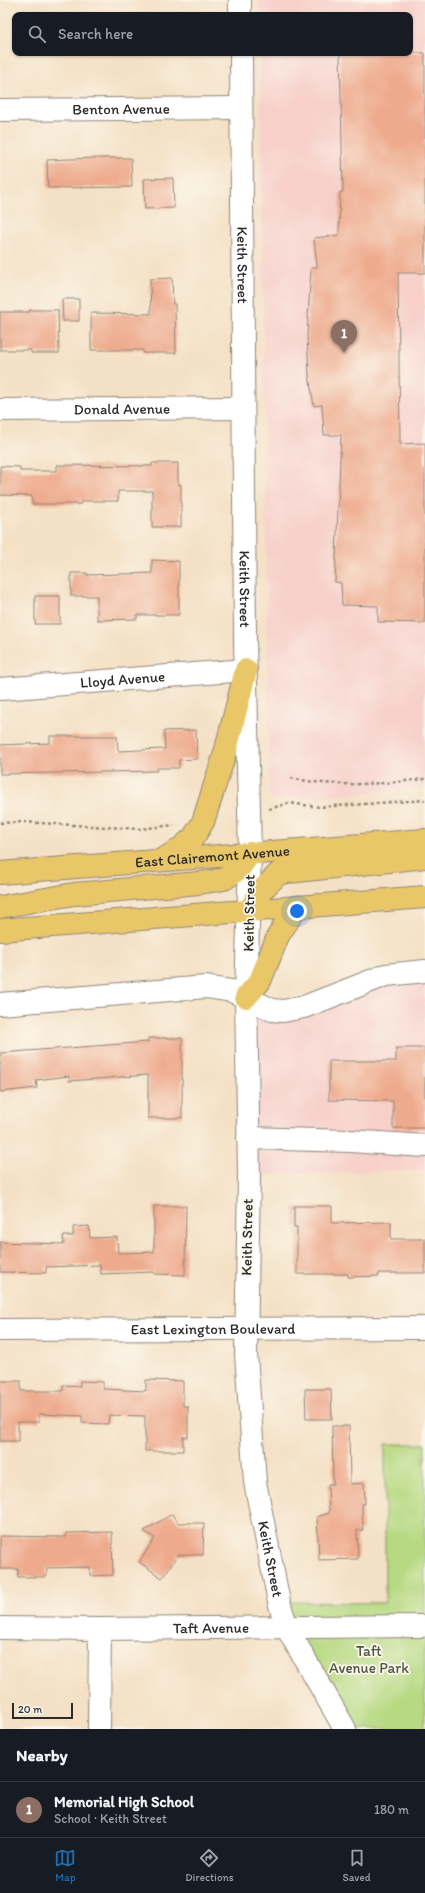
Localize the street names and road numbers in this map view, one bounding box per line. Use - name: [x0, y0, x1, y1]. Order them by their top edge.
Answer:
- street label: Benton Avenue: [72, 100, 170, 118]
- street label: Keith Street: [233, 226, 252, 304]
- street label: Donald Avenue: [74, 400, 170, 418]
- street label: Keith Street: [235, 550, 254, 628]
- street label: Lloyd Avenue: [80, 667, 166, 692]
- street label: East Clairemont Avenue: [134, 842, 290, 871]
- street label: Keith Street: [239, 874, 259, 952]
- street label: Keith Street: [237, 1198, 257, 1276]
- street label: East Lexington Boulevard: [131, 1320, 295, 1338]
- street label: Keith Street: [254, 1519, 287, 1599]
- street label: Taft Avenue: [173, 1619, 249, 1637]

